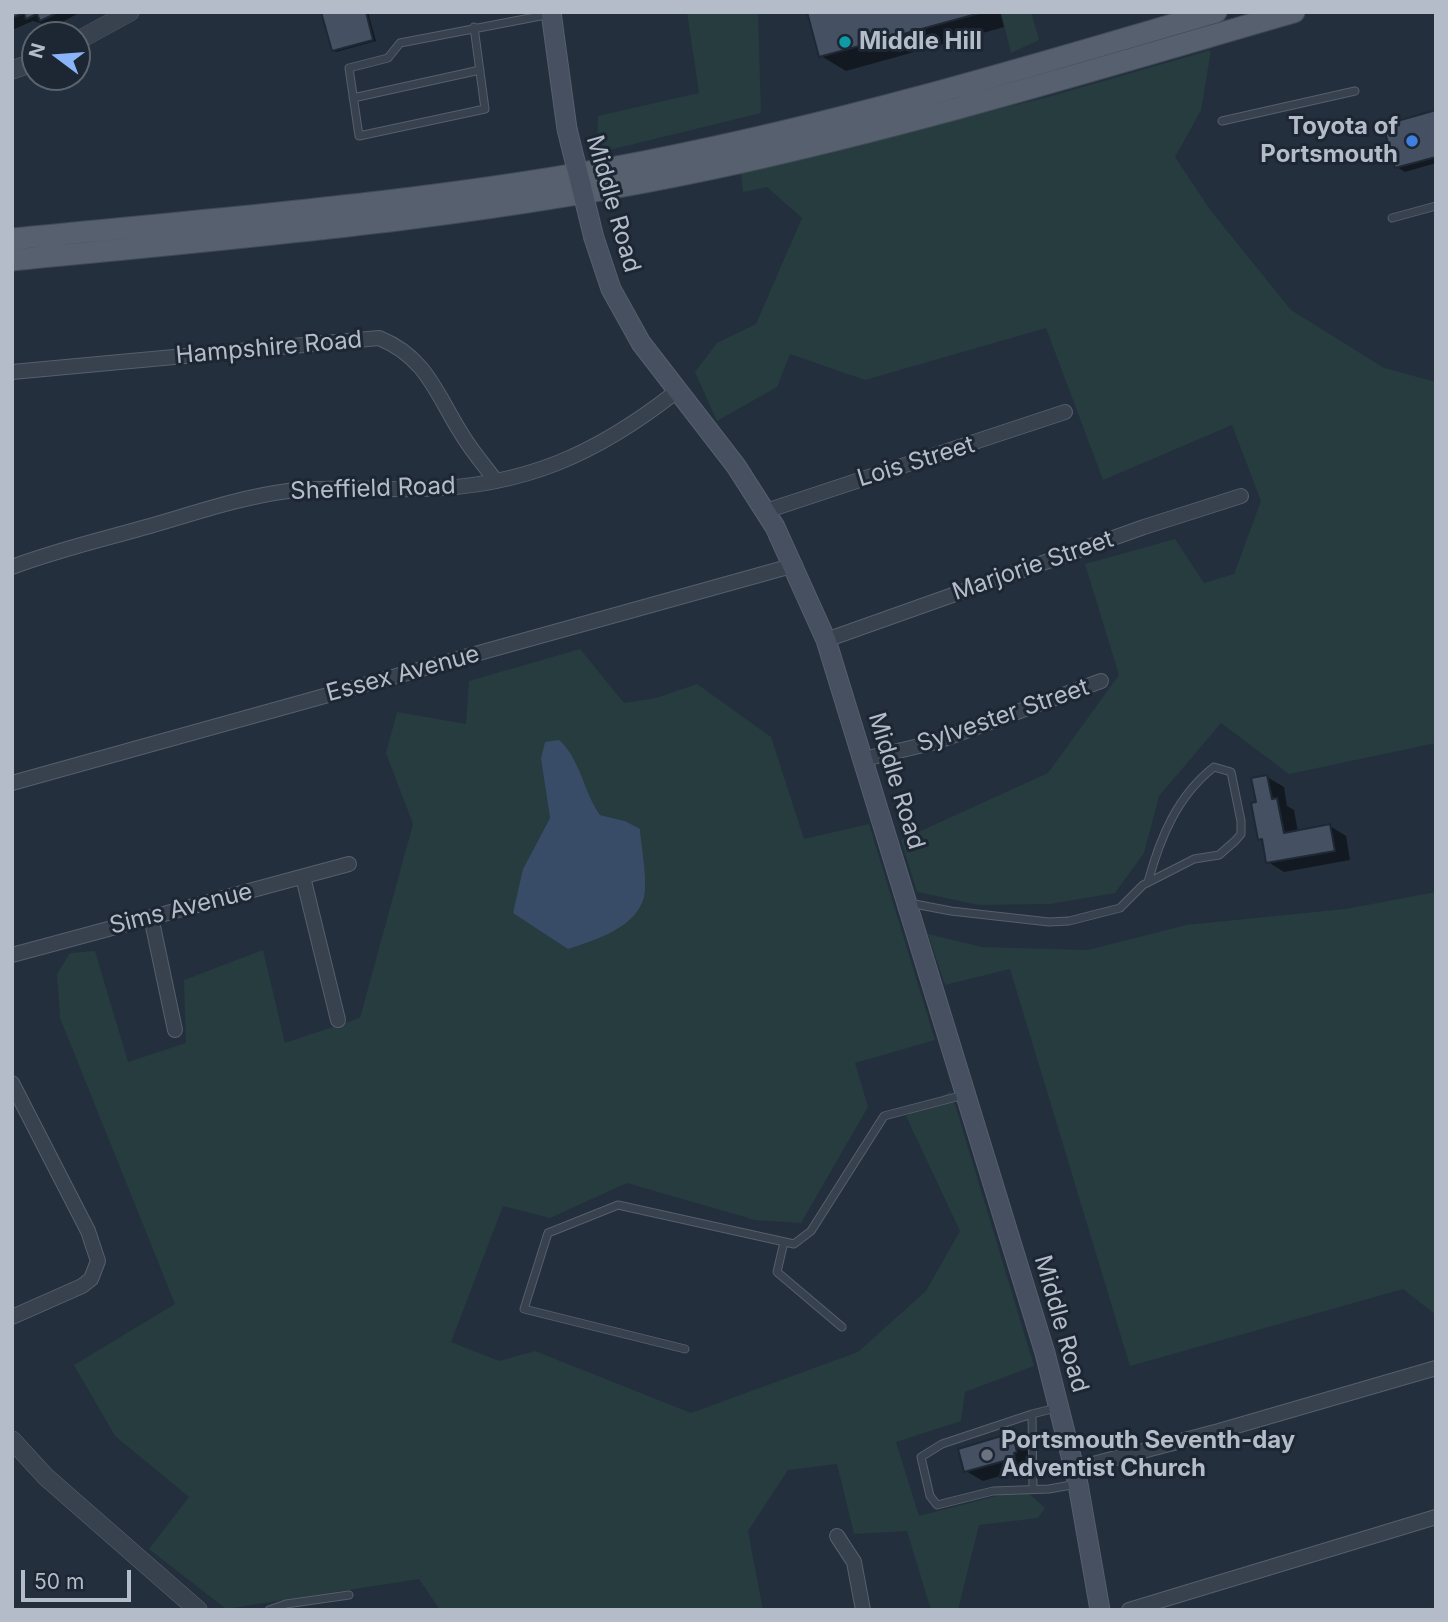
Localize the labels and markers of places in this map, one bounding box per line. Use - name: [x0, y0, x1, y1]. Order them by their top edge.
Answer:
- place label: Middle Hill: [859, 28, 982, 56]
- marker: Middle Hill: [837, 34, 853, 50]
- place label: Toyota of Portsmouth: [1260, 113, 1398, 169]
- marker: Toyota of Portsmouth: [1404, 133, 1420, 149]
- place label: Portsmouth Seventh-day Adventist Church: [1001, 1427, 1295, 1483]
- marker: Portsmouth Seventh-day Adventist Church: [979, 1447, 995, 1463]

